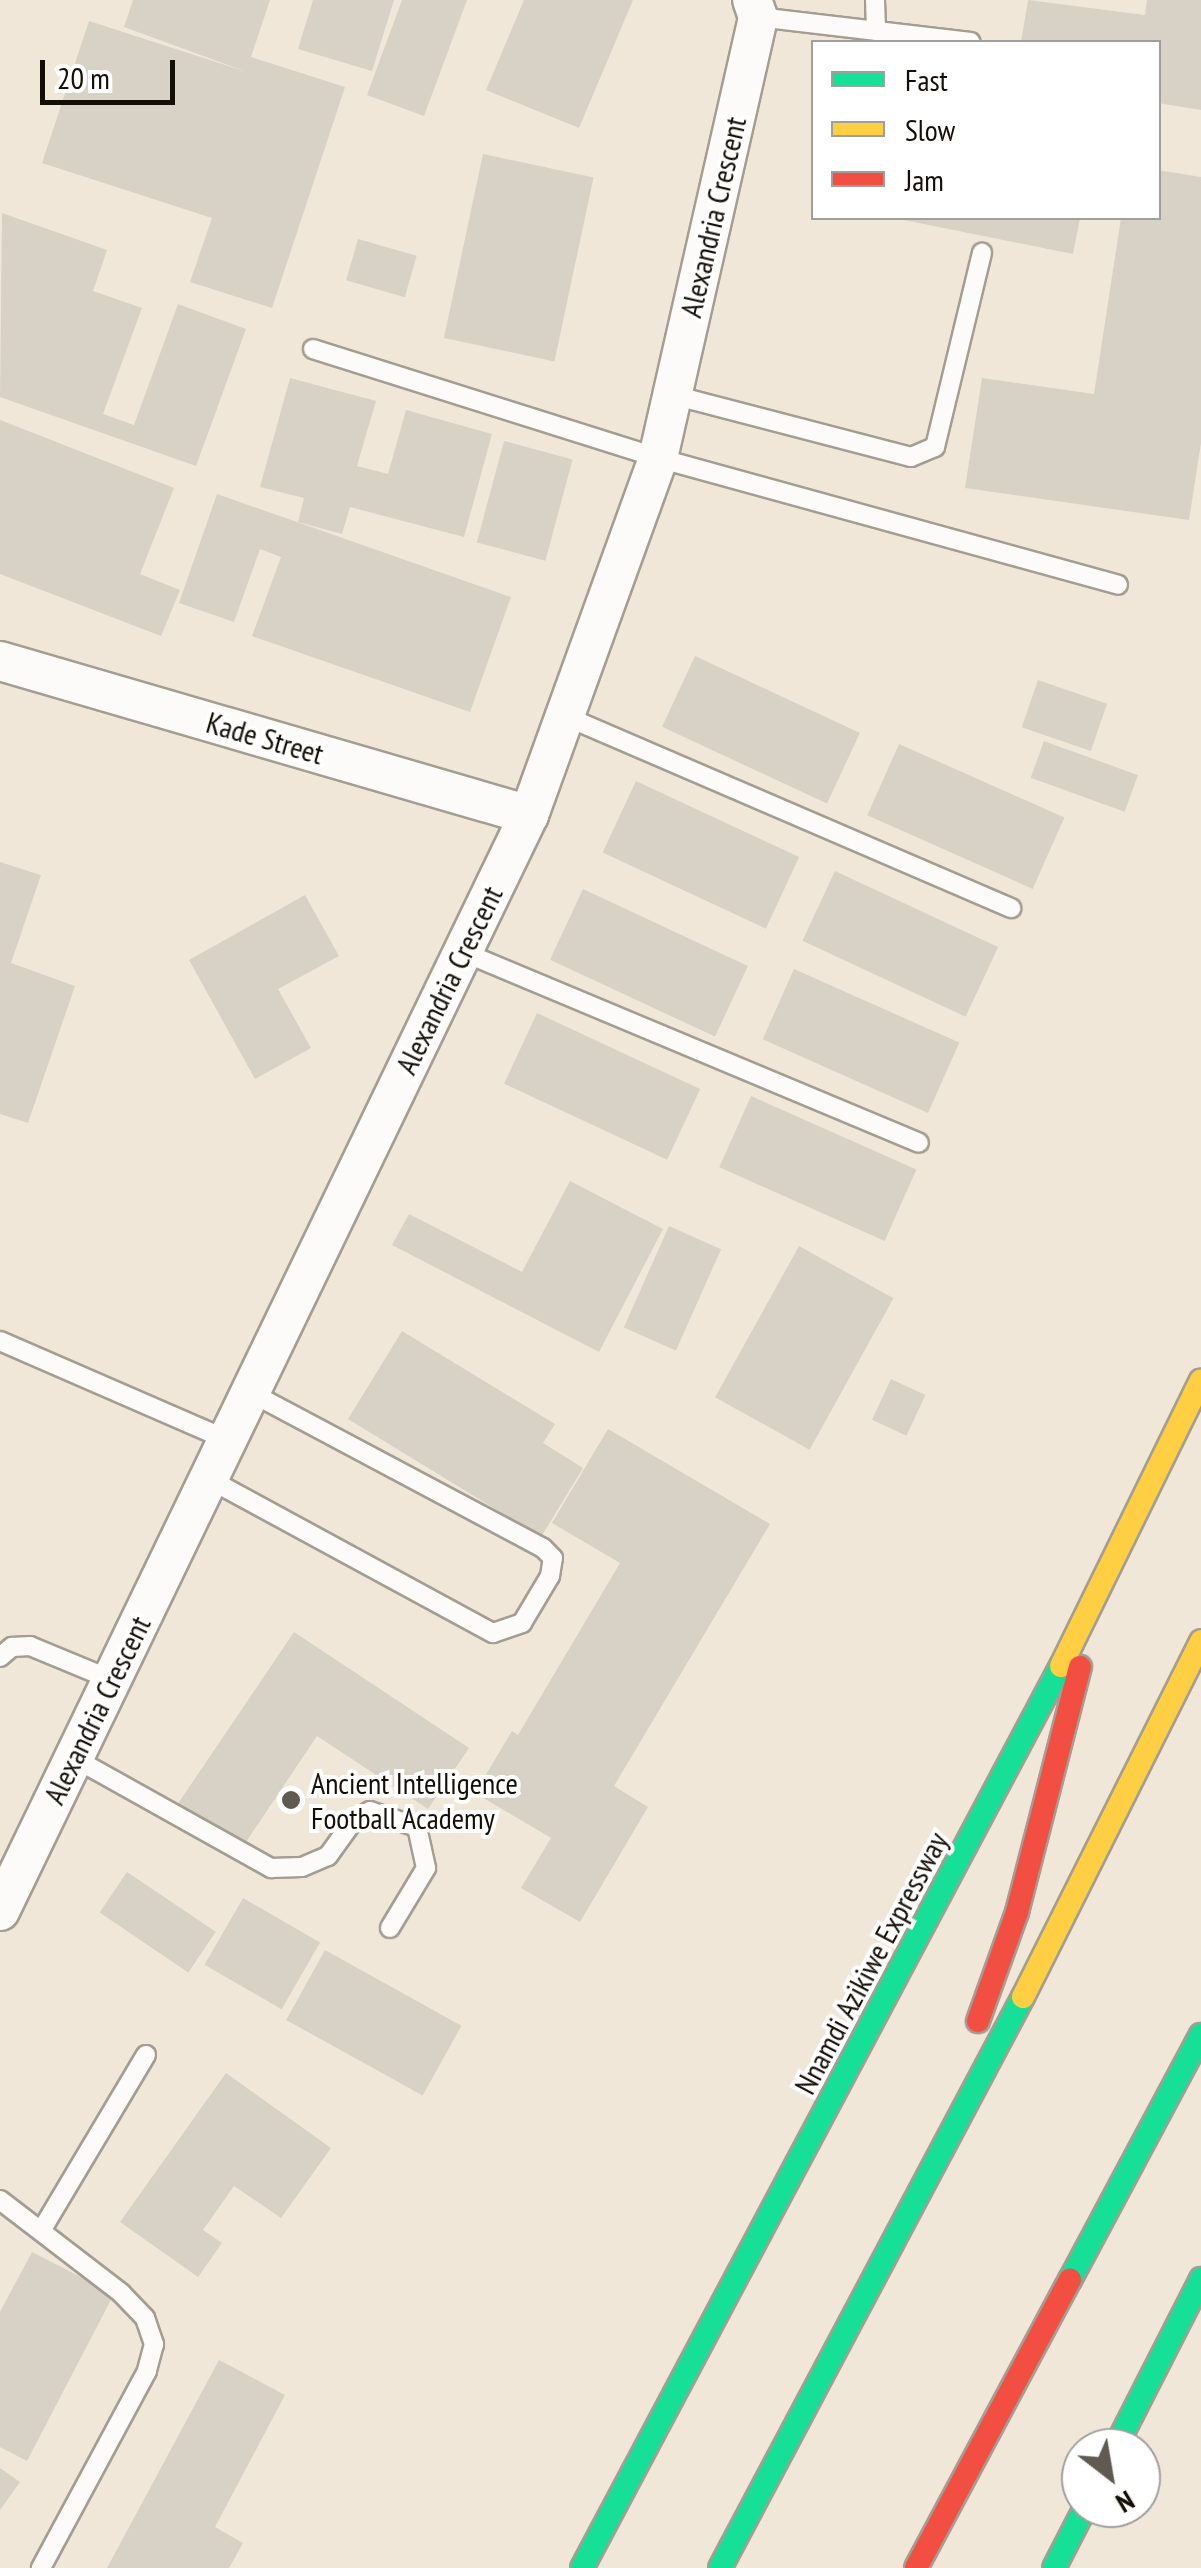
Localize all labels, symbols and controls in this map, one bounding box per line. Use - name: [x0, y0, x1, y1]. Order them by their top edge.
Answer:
- scale bar: [45, 40, 180, 102]
- legend: [811, 40, 1161, 220]
- text: 20 m: [57, 58, 110, 97]
- text: Fast: [905, 60, 948, 99]
- text: Slow: [905, 110, 955, 149]
- street label: Alexandria Crescent: [672, 113, 754, 321]
- text: Jam: [905, 160, 944, 199]
- street label: Kade Street: [202, 704, 328, 772]
- street label: Alexandria Crescent: [388, 880, 510, 1080]
- street label: Alexandria Crescent: [36, 1610, 158, 1810]
- place label: Ancient Intelligence Football Academy: [311, 1765, 518, 1836]
- marker: Ancient Intelligence Football Academy: [280, 1789, 302, 1811]
- street label: Nnamdi Azikiwe Expressway: [787, 1826, 955, 2100]
- north arrow: [1061, 2428, 1161, 2528]
- text: N: [1110, 2483, 1142, 2522]

